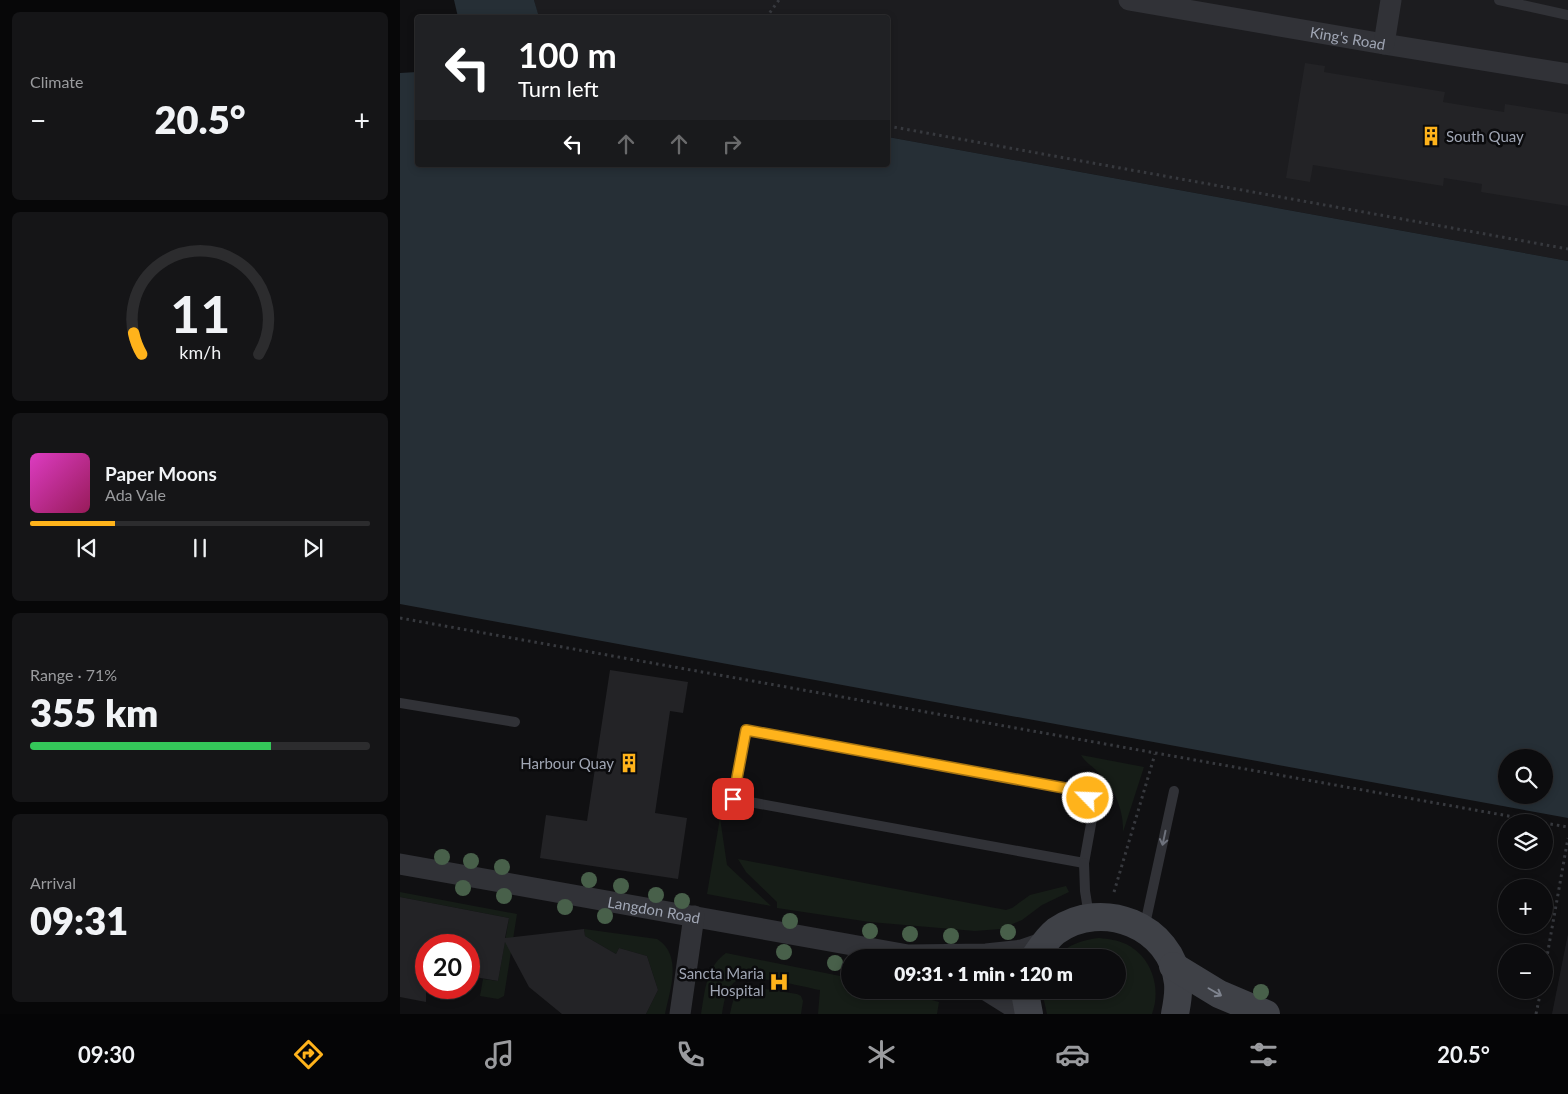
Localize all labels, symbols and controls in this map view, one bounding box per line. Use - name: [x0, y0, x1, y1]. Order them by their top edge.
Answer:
- street label: King's Road: [1309, 22, 1387, 53]
- text: 100 m: [518, 33, 617, 75]
- icon: left: [435, 35, 500, 100]
- text: Climate: [30, 72, 83, 91]
- text: Turn left: [518, 75, 599, 102]
- text: 20.5°: [154, 96, 246, 142]
- text: −: [30, 103, 46, 137]
- text: +: [354, 103, 370, 137]
- building icon: South Quay: [1420, 125, 1442, 147]
- place label: South Quay: [1446, 127, 1524, 145]
- icon: left: [559, 130, 587, 158]
- icon: ahead: [612, 130, 640, 158]
- icon: ahead: [665, 130, 693, 158]
- icon: right: [718, 130, 746, 158]
- text: 11: [170, 282, 230, 344]
- text: km/h: [179, 341, 221, 363]
- text: Paper Moons: [105, 462, 217, 485]
- text: Ada Vale: [105, 485, 166, 504]
- icon: previous: [73, 534, 101, 562]
- icon: pause: [186, 534, 214, 562]
- icon: next: [299, 534, 327, 562]
- text: Range · 71%: [30, 665, 117, 684]
- text: 355 km: [30, 689, 158, 735]
- map controls: [1498, 749, 1553, 999]
- button: search: [1498, 749, 1553, 804]
- building icon: Harbour Quay: [618, 752, 640, 774]
- place label: Harbour Quay: [520, 754, 614, 772]
- position arrow: [1061, 771, 1113, 823]
- pin: [712, 778, 754, 820]
- icon: arrive: [719, 785, 747, 813]
- button: layers: [1498, 814, 1553, 869]
- one-way arrow: [1158, 830, 1168, 846]
- text: Arrival: [30, 873, 76, 892]
- button: +: [1498, 879, 1553, 934]
- street label: Langdon Road: [606, 892, 702, 927]
- text: 09:31: [30, 897, 128, 943]
- speed limit sign: 20: [415, 934, 480, 999]
- button: −: [1498, 944, 1553, 999]
- text: 09:31 · 1 min · 120 m: [894, 962, 1073, 985]
- place label: Sancta Maria Hospital: [679, 964, 764, 999]
- hospital icon: Sancta Maria Hospital: [768, 971, 790, 993]
- one-way arrow: [1207, 987, 1221, 997]
- icon: directions: [291, 1037, 326, 1072]
- icon: music: [482, 1037, 517, 1072]
- icon: phone: [673, 1037, 708, 1072]
- icon: climate: [864, 1037, 899, 1072]
- icon: car: [1055, 1037, 1090, 1072]
- icon: filters: [1246, 1037, 1281, 1072]
- text: 09:30: [78, 1041, 135, 1068]
- text: 20.5°: [1437, 1041, 1490, 1068]

